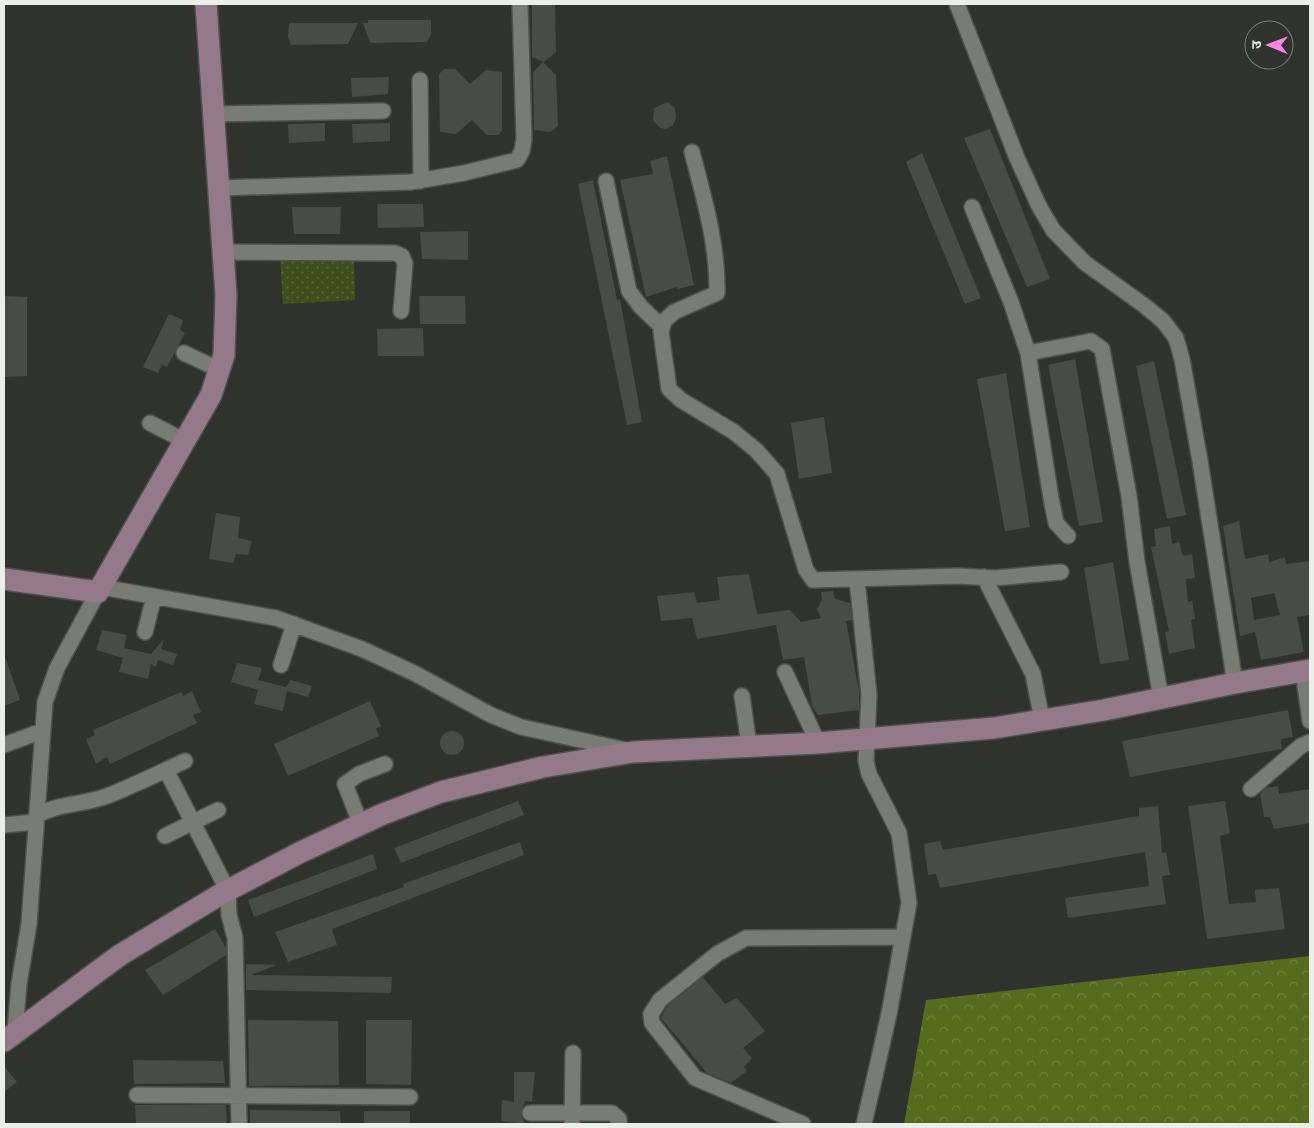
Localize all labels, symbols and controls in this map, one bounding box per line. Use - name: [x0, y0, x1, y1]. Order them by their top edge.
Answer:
- north arrow: [1244, 20, 1294, 70]
- text: उ: [1247, 40, 1265, 49]

